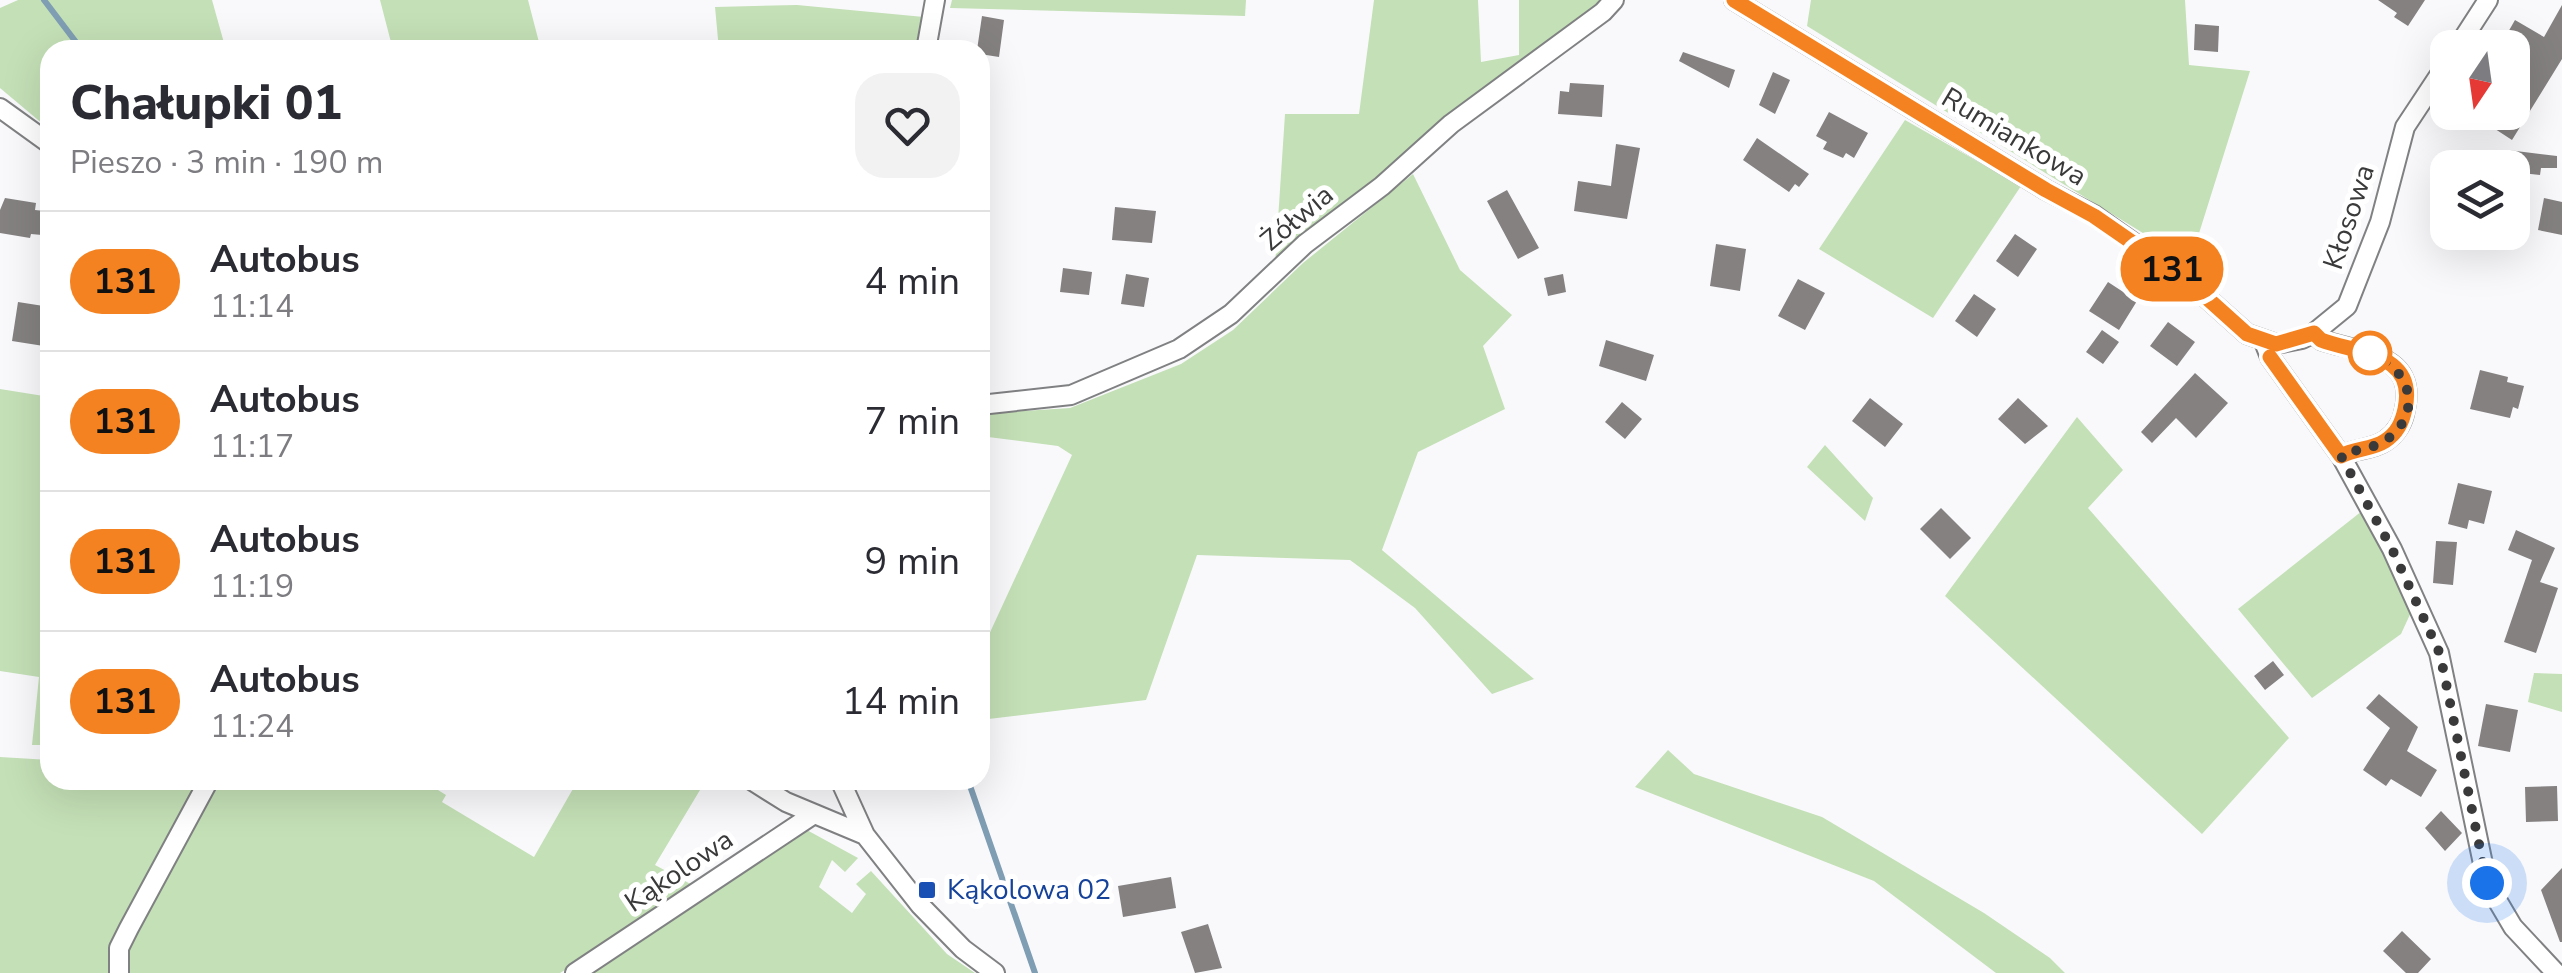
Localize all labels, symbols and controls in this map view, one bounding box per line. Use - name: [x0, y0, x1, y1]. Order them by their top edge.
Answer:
- north arrow: [2430, 30, 2530, 130]
- map controls: [2430, 30, 2530, 250]
- text: Chałupki 01: [70, 70, 342, 136]
- button: heart: [855, 73, 960, 178]
- street label: Rumiankowa: [1934, 79, 2094, 195]
- text: Pieszo · 3 min · 190 m: [70, 141, 383, 184]
- button: layers: [2430, 150, 2530, 250]
- street label: Kłosowa: [2314, 160, 2384, 274]
- street label: Żółwia: [1252, 176, 1342, 260]
- text: Autobus: [210, 234, 360, 285]
- line badge: 131: [2114, 236, 2230, 302]
- text: 131: [2140, 246, 2204, 293]
- text: 4 min: [865, 256, 960, 307]
- text: 131: [93, 258, 157, 305]
- text: 11:14: [210, 285, 294, 328]
- unlabelled marker: [2349, 332, 2391, 374]
- text: Autobus: [210, 374, 360, 425]
- text: 7 min: [865, 396, 960, 447]
- text: 131: [93, 398, 157, 445]
- text: 11:17: [210, 425, 294, 468]
- text: Autobus: [210, 514, 360, 565]
- text: 9 min: [865, 536, 960, 587]
- text: 131: [93, 538, 157, 585]
- text: 11:19: [210, 565, 294, 608]
- text: Autobus: [210, 654, 360, 705]
- text: 14 min: [842, 676, 960, 727]
- text: 131: [93, 678, 157, 725]
- text: 11:24: [210, 705, 294, 748]
- street label: Kąkolowa: [617, 821, 741, 921]
- your location: [2462, 858, 2512, 908]
- place label: Kąkolowa 02: [947, 871, 1111, 909]
- marker: Kąkolowa 02: [916, 879, 938, 901]

